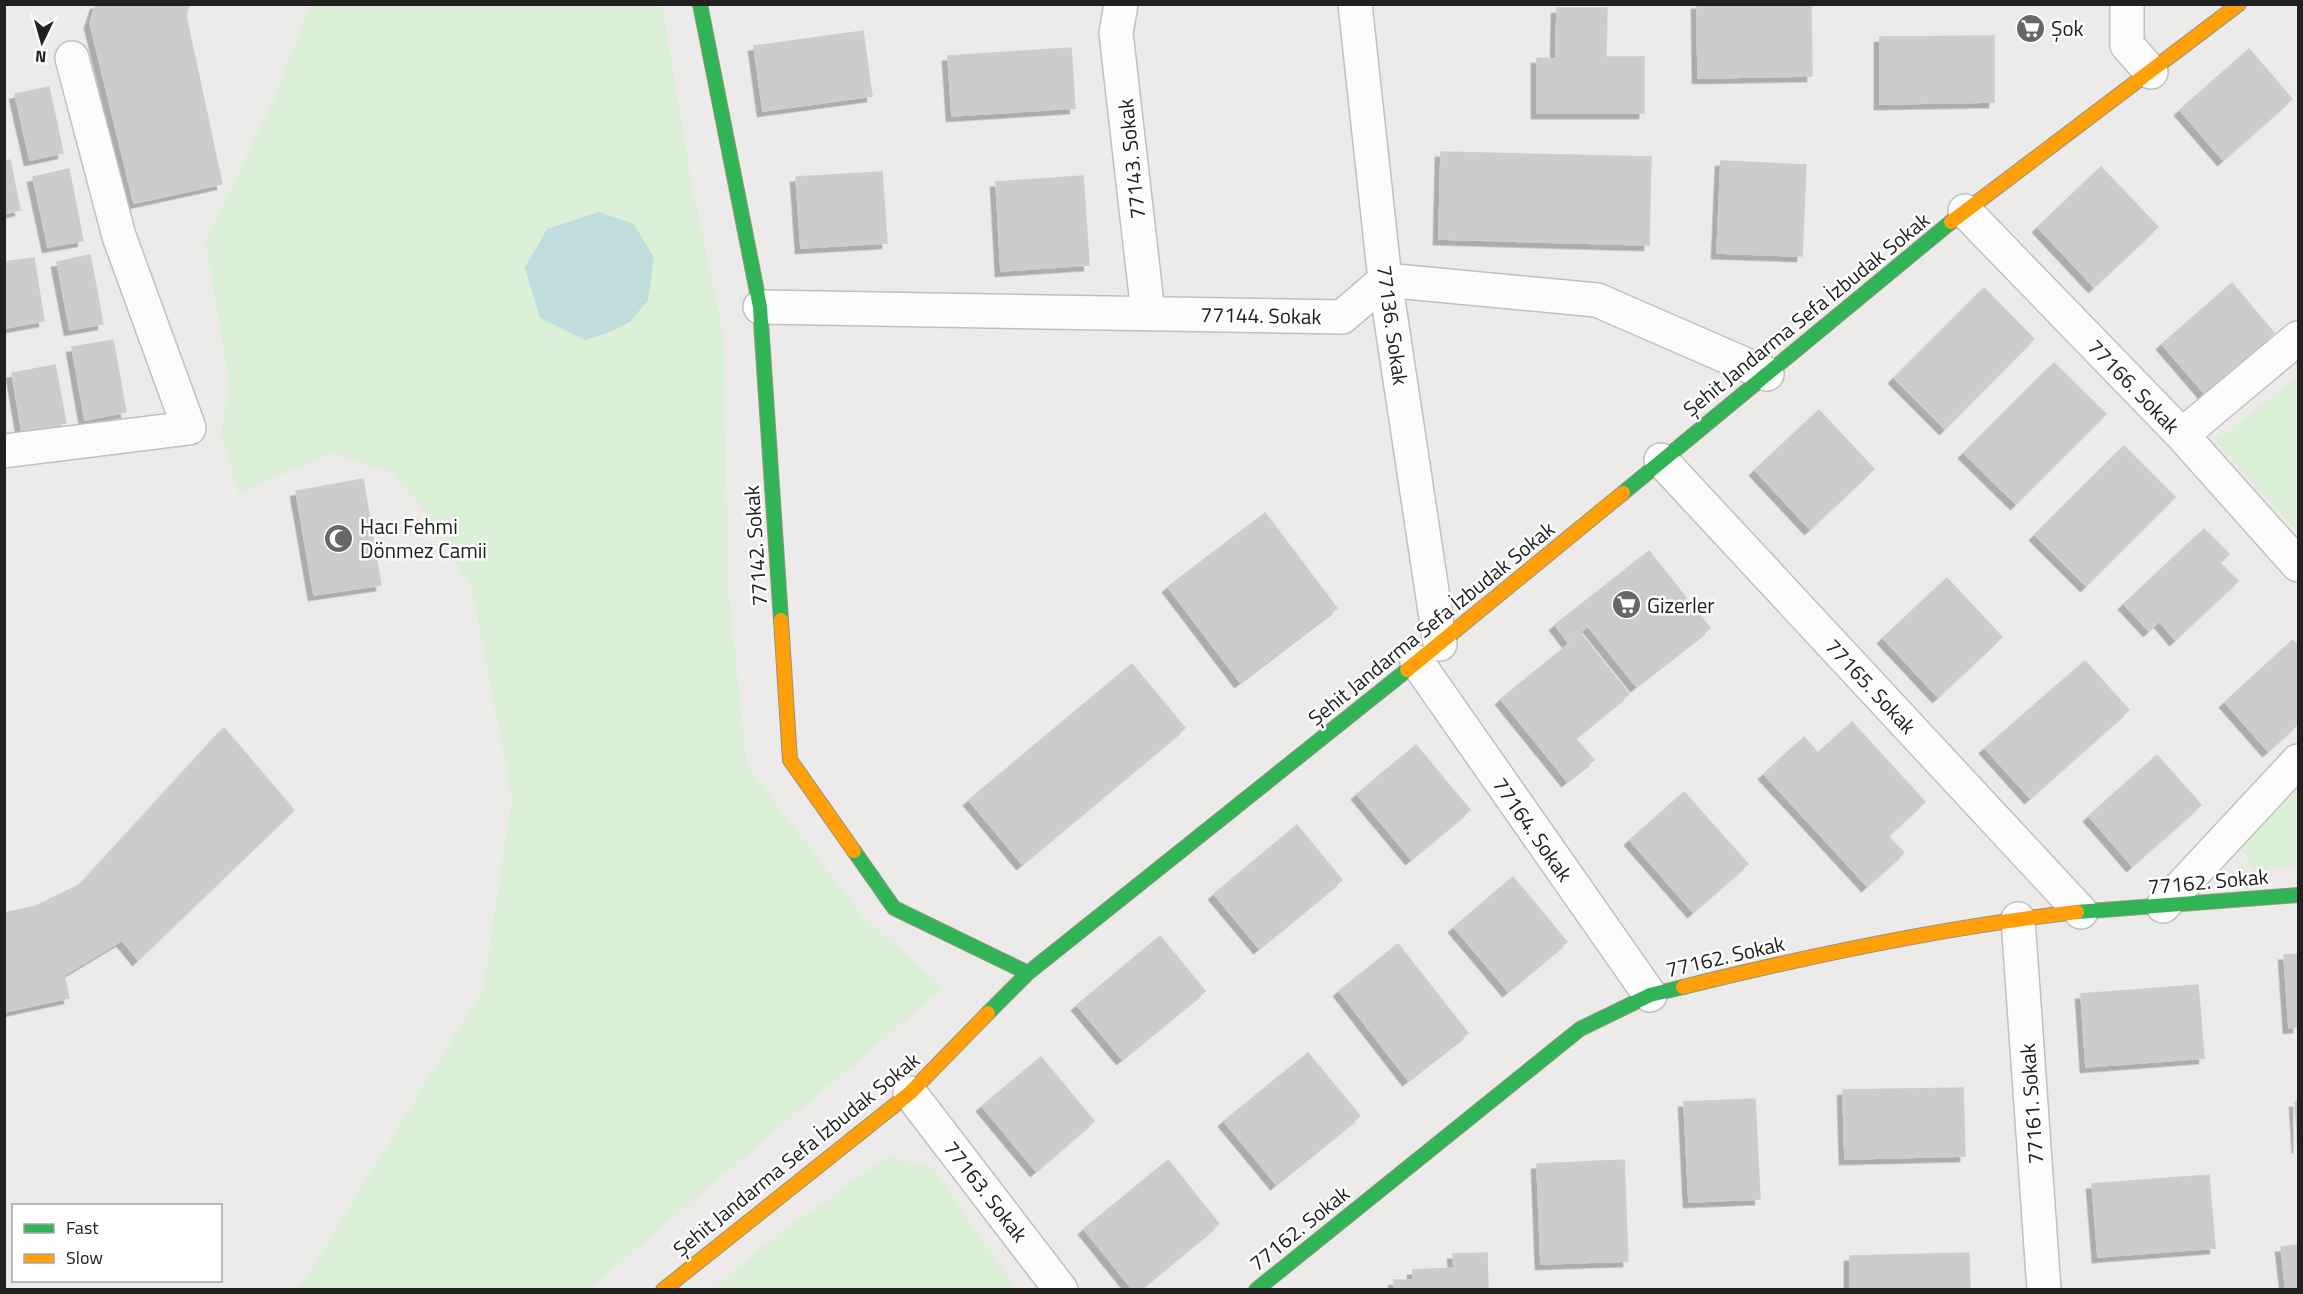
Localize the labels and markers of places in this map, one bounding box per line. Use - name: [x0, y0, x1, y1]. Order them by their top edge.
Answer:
- supermarket icon: Şok: [2014, 12, 2046, 44]
- place label: Şok: [2051, 12, 2084, 44]
- place label: Hacı Fehmi Dönmez Camii: [360, 510, 487, 566]
- mosque icon: Hacı Fehmi Dönmez Camii: [323, 522, 355, 554]
- supermarket icon: Gizerler: [1610, 589, 1642, 621]
- place label: Gizerler: [1647, 589, 1715, 621]

